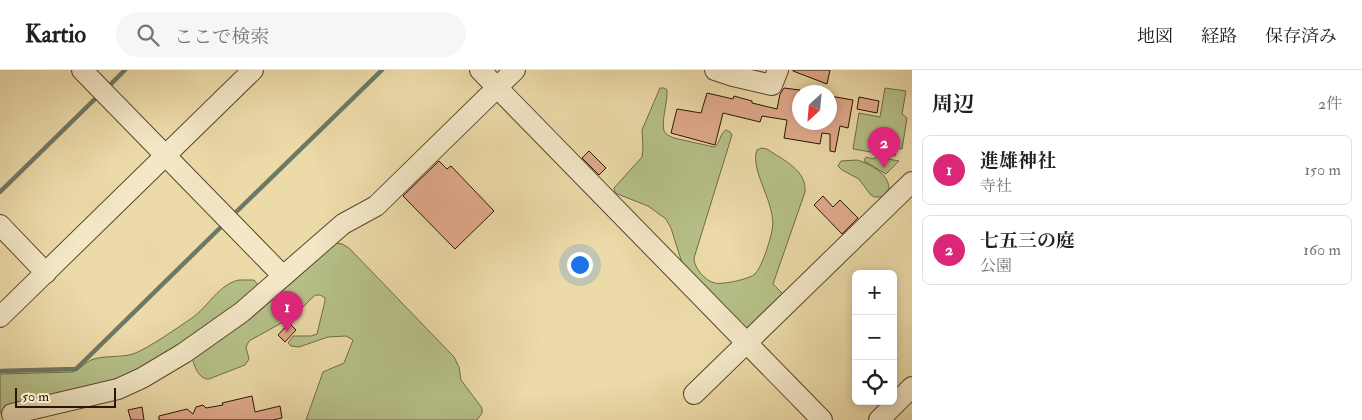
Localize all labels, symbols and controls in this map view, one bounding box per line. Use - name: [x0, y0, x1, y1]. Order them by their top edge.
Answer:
- search box: [116, 12, 466, 57]
- text: Kartio: [25, 19, 86, 50]
- icon: search: [134, 21, 162, 49]
- text: ここで検索: [174, 25, 269, 49]
- text: 地図: [1137, 25, 1173, 48]
- text: 経路: [1201, 25, 1237, 48]
- text: 保存済み: [1265, 25, 1337, 48]
- north arrow: [792, 85, 837, 130]
- text: 周辺: [932, 91, 974, 118]
- text: 2件: [1318, 94, 1342, 114]
- pin: 2: [868, 127, 900, 168]
- text: 進雄神社: [980, 149, 1056, 173]
- text: 1: [946, 160, 952, 180]
- text: 150 m: [1304, 160, 1341, 180]
- text: 寺社: [980, 176, 1012, 196]
- text: 七五三の庭: [980, 229, 1075, 253]
- text: 2: [945, 240, 953, 260]
- text: 160 m: [1303, 240, 1341, 260]
- your location: [567, 252, 593, 278]
- text: 公園: [980, 256, 1012, 276]
- map controls: [852, 270, 897, 405]
- button: +: [852, 270, 897, 315]
- pin: 1: [271, 291, 303, 332]
- button: −: [852, 315, 897, 360]
- button: locate: [852, 360, 897, 405]
- scale bar: [15, 385, 116, 408]
- text: 50 m: [22, 388, 49, 405]

